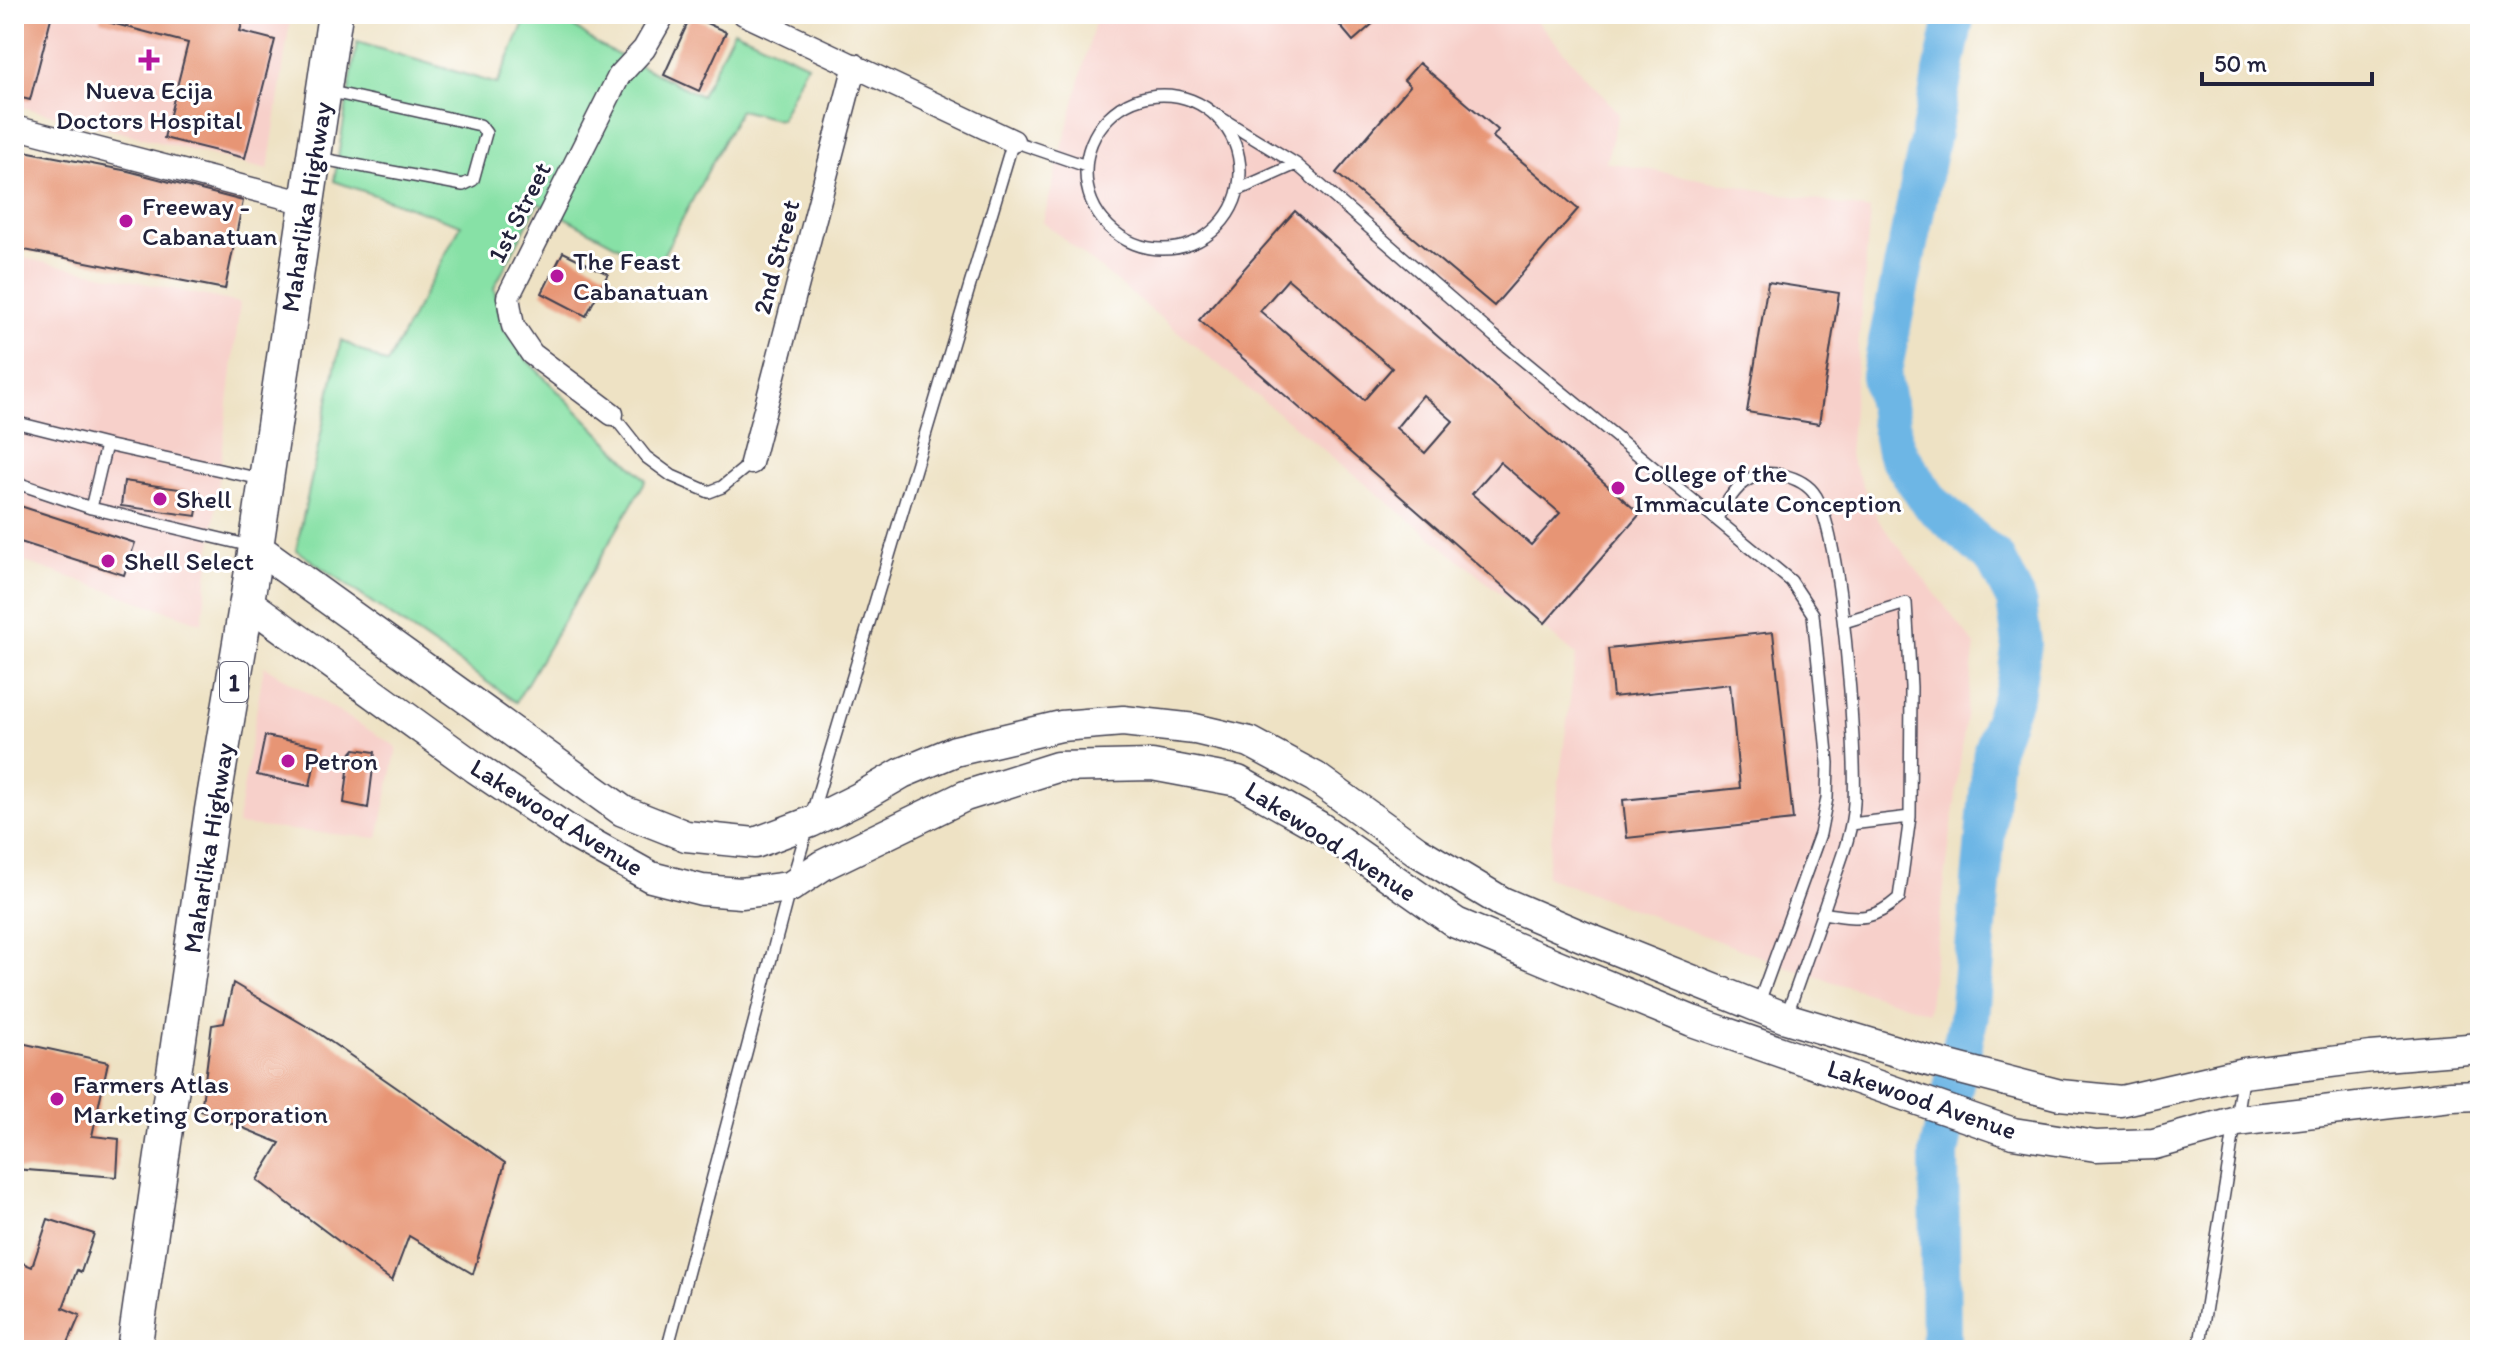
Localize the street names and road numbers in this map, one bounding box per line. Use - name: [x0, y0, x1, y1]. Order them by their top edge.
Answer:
- street label: Maharlika Highway: [274, 100, 338, 314]
- street label: 1st Street: [480, 156, 558, 268]
- street label: 2nd Street: [745, 196, 807, 318]
- road number: 1: [220, 662, 248, 702]
- street label: Maharlika Highway: [176, 741, 240, 955]
- street label: Lakewood Avenue: [465, 751, 649, 883]
- street label: Lakewood Avenue: [1239, 774, 1423, 908]
- street label: Lakewood Avenue: [1823, 1052, 2021, 1146]

